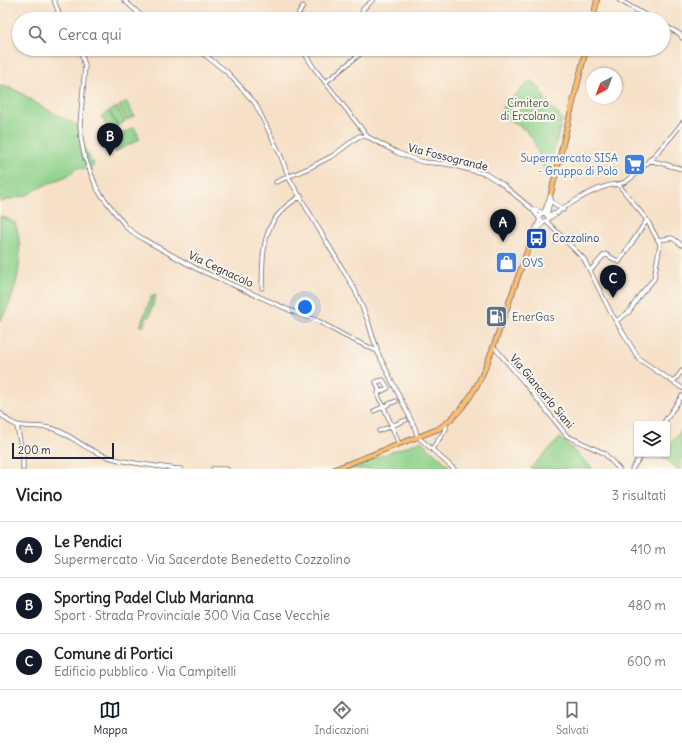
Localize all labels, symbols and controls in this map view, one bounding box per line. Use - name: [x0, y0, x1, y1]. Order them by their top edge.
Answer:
- search box: [12, 12, 670, 56]
- icon: search: [26, 23, 48, 45]
- text: Cerca qui: [58, 25, 122, 44]
- north arrow: [586, 68, 622, 104]
- park label: Cimitero di Ercolano: [500, 96, 556, 123]
- pin: B: [97, 123, 123, 156]
- street label: Via Fossogrande: [407, 140, 489, 174]
- place label: Supermercato SISA - Gruppo di Polo: [520, 151, 618, 178]
- supermarket icon: Supermercato SISA - Gruppo di Polo: [621, 151, 647, 177]
- pin: A: [490, 209, 516, 242]
- bus stop icon: Cozzolino: [523, 225, 549, 251]
- place label: Cozzolino: [552, 231, 599, 245]
- street label: Via Cegnacolo: [186, 248, 256, 290]
- shop icon: OVS: [494, 250, 520, 276]
- place label: OVS: [522, 256, 543, 270]
- pin: C: [600, 265, 626, 298]
- your location: [295, 297, 315, 317]
- fuel station icon: EnerGas: [484, 304, 510, 330]
- place label: EnerGas: [512, 310, 554, 324]
- street label: Via Giancarlo Siani: [507, 351, 577, 431]
- map controls: [634, 421, 670, 457]
- button: layers: [634, 421, 670, 457]
- scale bar: [12, 441, 114, 460]
- text: 200 m: [18, 443, 51, 457]
- text: Vicino: [16, 484, 62, 506]
- text: 3 risultati: [612, 487, 666, 504]
- text: Le Pendici: [54, 532, 122, 551]
- text: A: [25, 541, 33, 558]
- text: 410 m: [630, 541, 666, 558]
- text: Supermercato · Via Sacerdote Benedetto Cozzolino: [54, 551, 350, 568]
- text: Sporting Padel Club Marianna: [54, 588, 254, 607]
- text: B: [25, 597, 33, 614]
- text: 480 m: [628, 597, 666, 614]
- text: Sport · Strada Provinciale 300 Via Case Vecchie: [54, 607, 330, 624]
- text: Comune di Portici: [54, 644, 173, 663]
- text: C: [25, 653, 33, 670]
- text: 600 m: [627, 653, 666, 670]
- text: Edificio pubblico · Via Campitelli: [54, 663, 236, 680]
- tab: Mappa: [93, 699, 127, 737]
- tab: Indicazioni: [314, 699, 369, 737]
- tab: Salvati: [556, 699, 588, 737]

